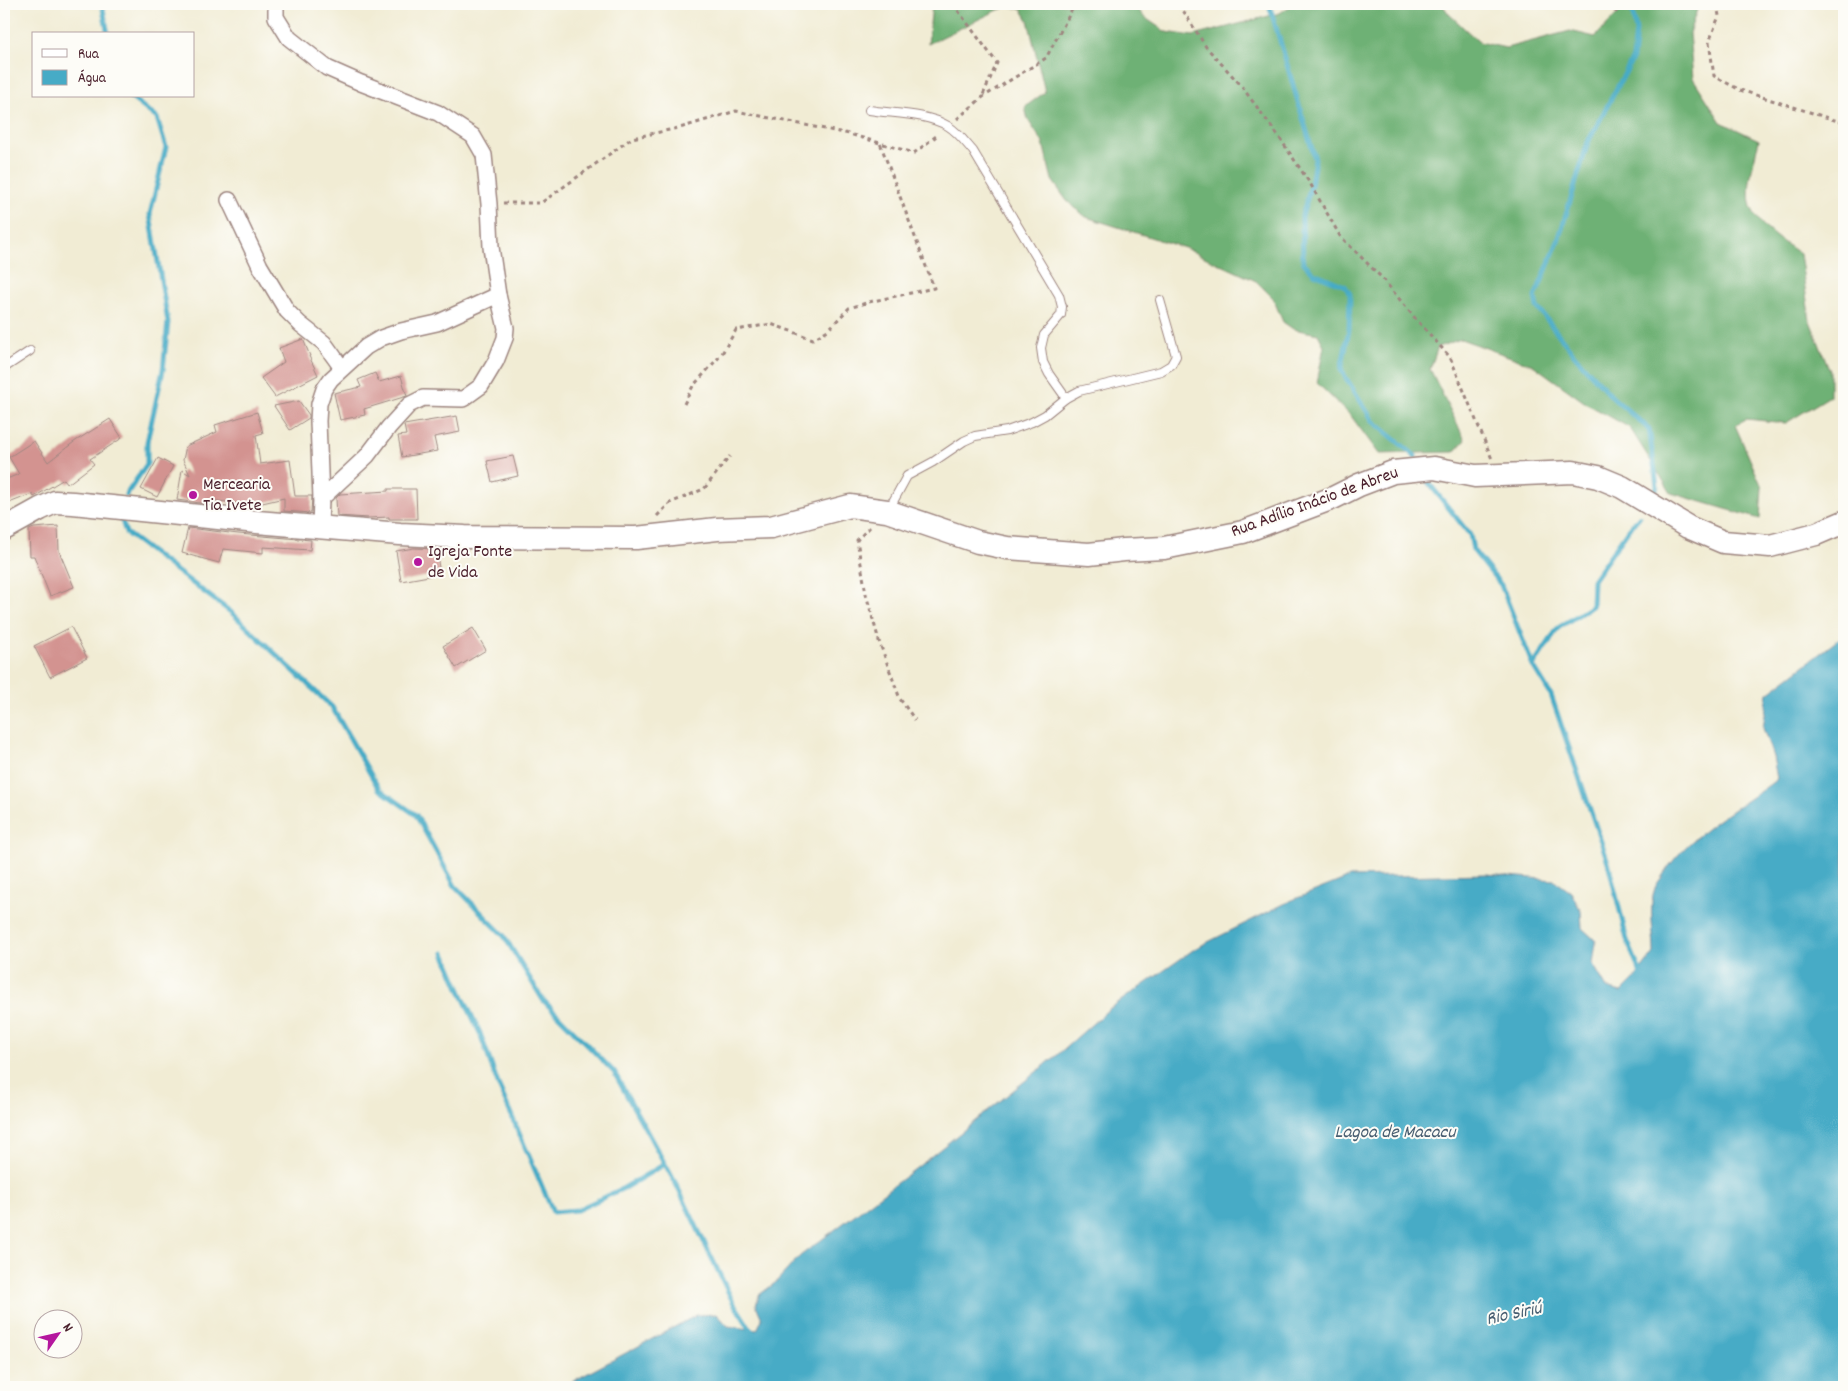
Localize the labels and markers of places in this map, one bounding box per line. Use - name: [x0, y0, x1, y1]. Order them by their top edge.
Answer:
- place label: Mercearia Tia Ivete: [203, 473, 271, 519]
- marker: Mercearia Tia Ivete: [187, 489, 199, 501]
- place label: Igreja Fonte de Vida: [428, 540, 512, 586]
- marker: Igreja Fonte de Vida: [412, 556, 424, 568]

